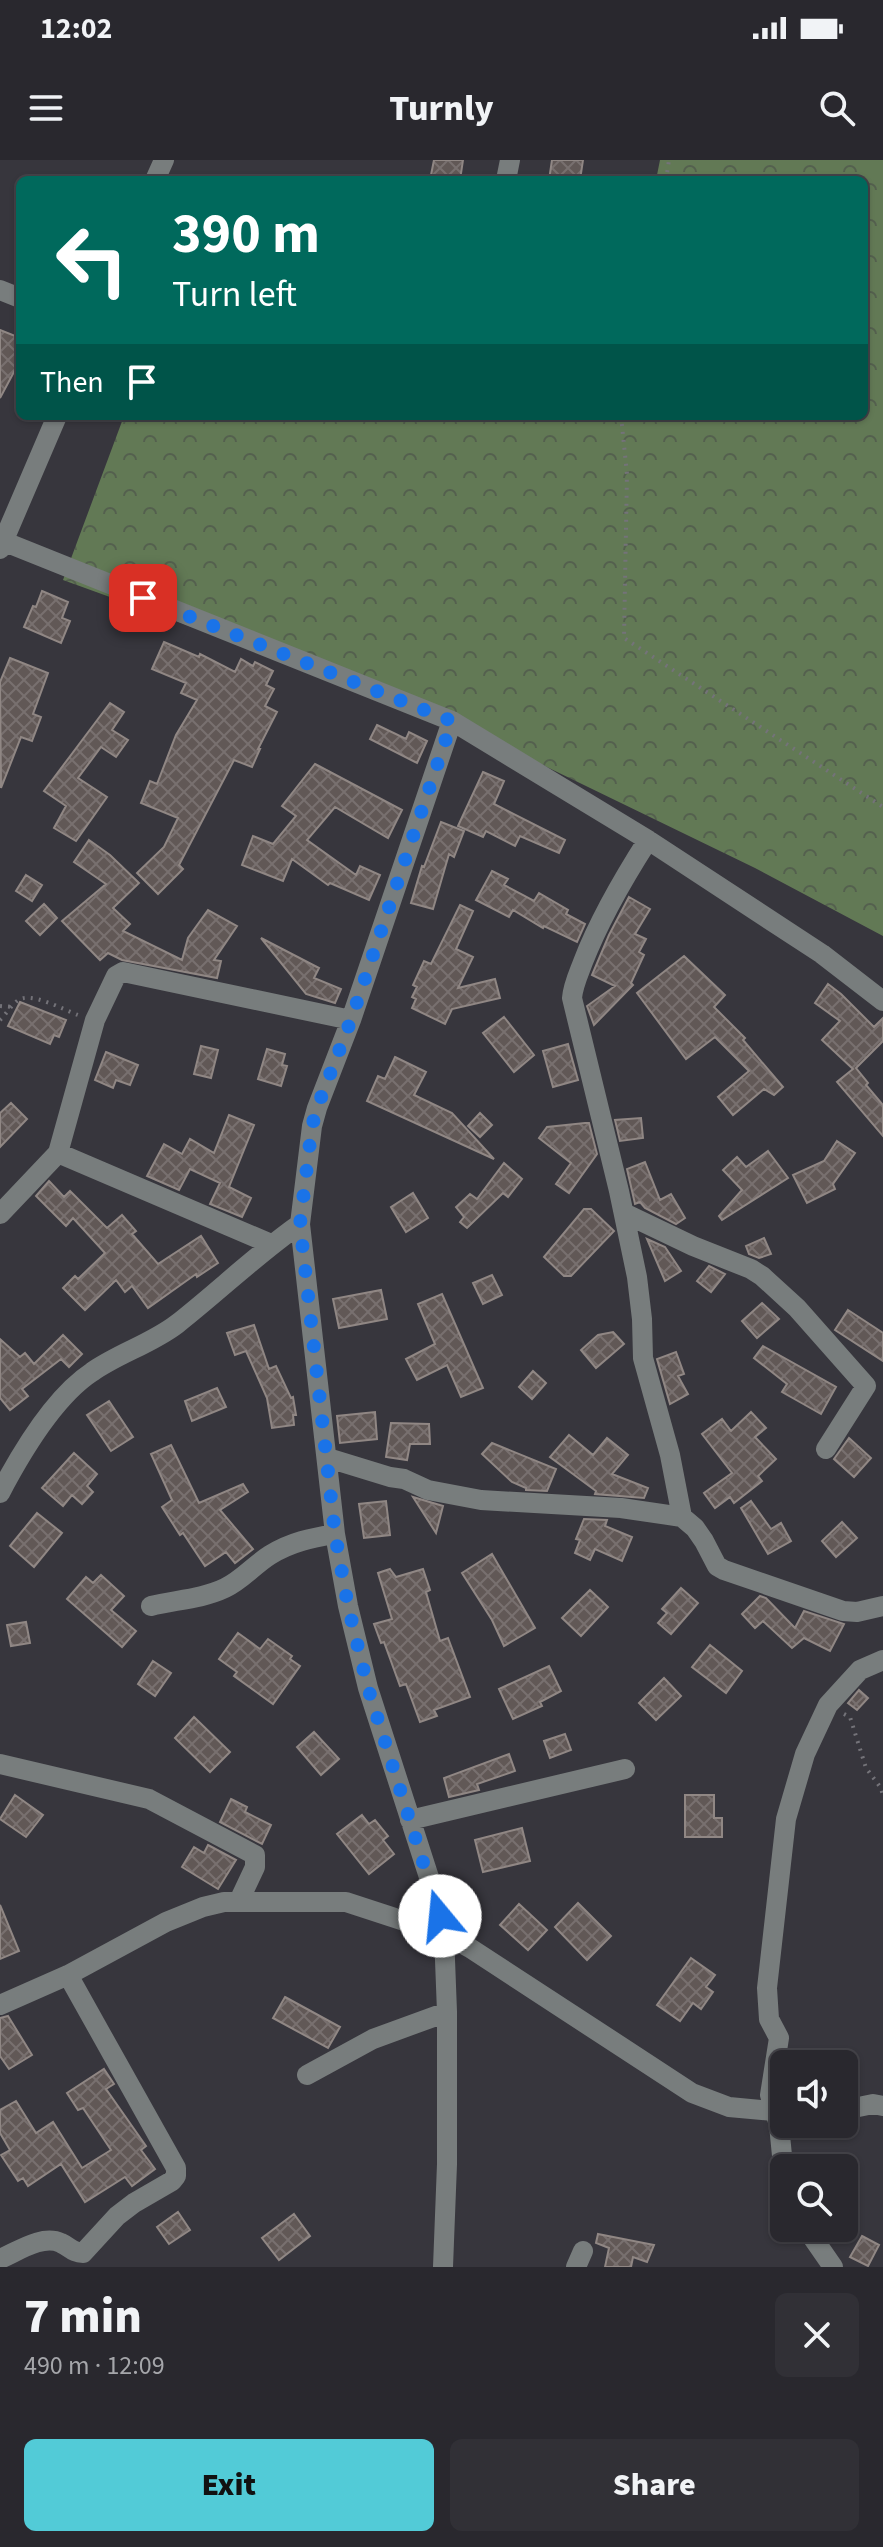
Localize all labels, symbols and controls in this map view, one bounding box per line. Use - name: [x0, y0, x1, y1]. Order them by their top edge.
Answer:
- text: 12:02: [40, 7, 112, 50]
- text: Turnly: [389, 83, 494, 134]
- icon: menu: [24, 86, 68, 130]
- icon: search: [815, 86, 859, 130]
- text: 390 m: [172, 195, 320, 274]
- icon: left: [40, 208, 144, 312]
- text: Turn left: [172, 269, 297, 320]
- icon: arrive: [120, 360, 164, 404]
- text: Then: [40, 361, 104, 404]
- pin: [109, 564, 177, 632]
- icon: arrive: [121, 576, 165, 620]
- position arrow: [398, 1874, 482, 1958]
- map controls: [770, 2050, 858, 2242]
- button: sound: [770, 2050, 858, 2138]
- button: search: [770, 2154, 858, 2242]
- text: 7 min: [24, 2283, 142, 2351]
- button: close: [775, 2293, 859, 2377]
- text: 490 m · 12:09: [24, 2347, 165, 2384]
- button: Exit: [24, 2439, 434, 2531]
- button: Share: [450, 2439, 859, 2531]

